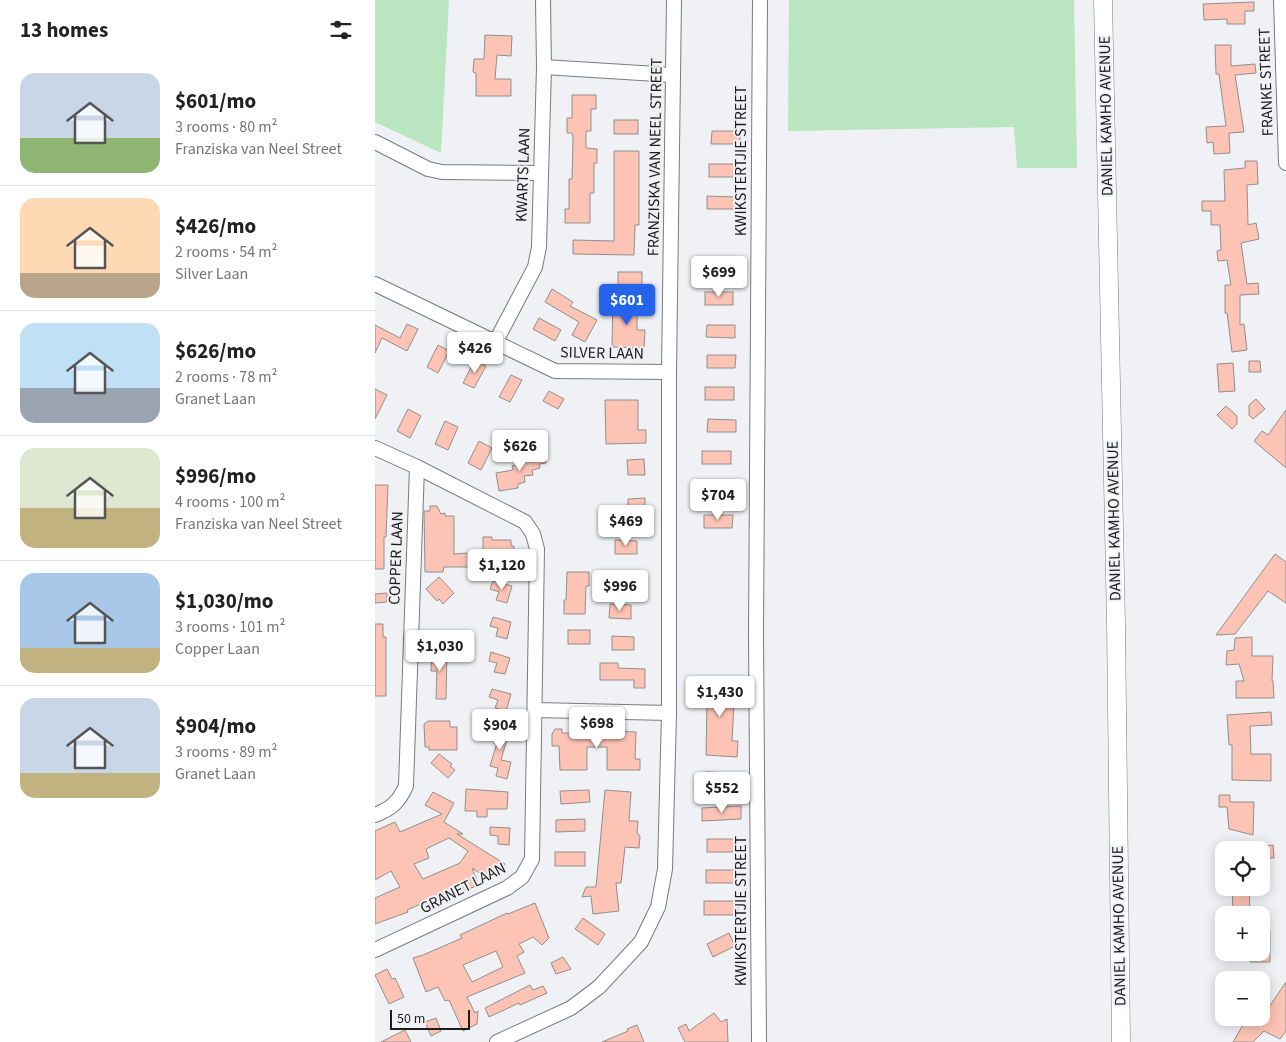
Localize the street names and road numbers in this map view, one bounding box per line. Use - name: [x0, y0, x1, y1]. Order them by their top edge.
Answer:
- street label: FRANKE STREET: [1253, 27, 1279, 136]
- street label: DANIEL KAMHO AVENUE: [1094, 36, 1118, 196]
- street label: FRANZISKA VAN NEEL STREET: [642, 57, 668, 256]
- street label: KWIKSTERTJIE STREET: [730, 85, 752, 236]
- street label: KWARTS LAAN: [510, 127, 536, 223]
- street label: SILVER LAAN: [560, 341, 644, 365]
- street label: DANIEL KAMHO AVENUE: [1102, 441, 1126, 601]
- street label: COPPER LAAN: [383, 511, 409, 605]
- street label: KWIKSTERTJIE STREET: [730, 835, 752, 986]
- street label: DANIEL KAMHO AVENUE: [1107, 846, 1131, 1006]
- street label: GRANET LAAN: [416, 857, 510, 919]

